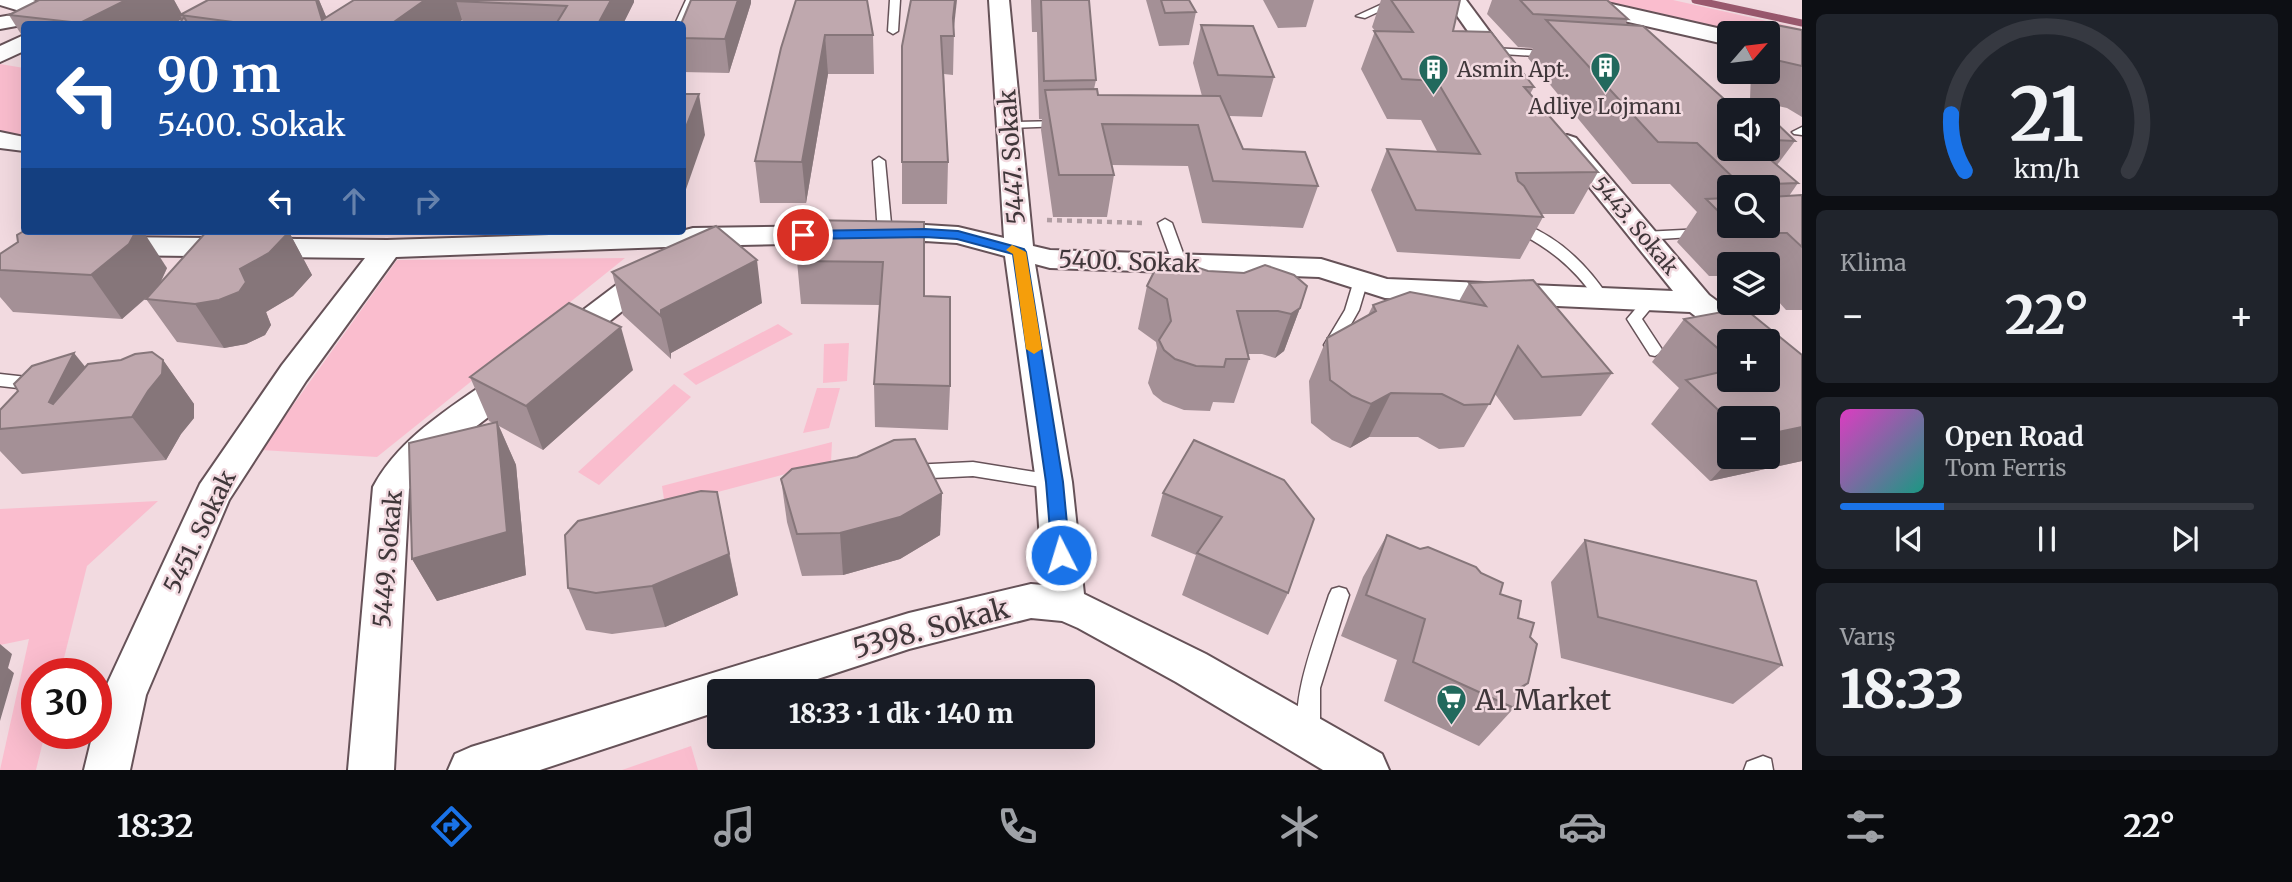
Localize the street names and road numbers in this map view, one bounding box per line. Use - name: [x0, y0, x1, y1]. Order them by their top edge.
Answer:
- street label: 5447. Sokak: [991, 88, 1032, 225]
- street label: 5443. Sokak: [1586, 171, 1685, 281]
- street label: 5400. Sokak: [1058, 244, 1201, 279]
- street label: 5451. Sokak: [156, 464, 243, 598]
- street label: 5449. Sokak: [366, 488, 409, 629]
- street label: 5398. Sokak: [849, 590, 1013, 666]

